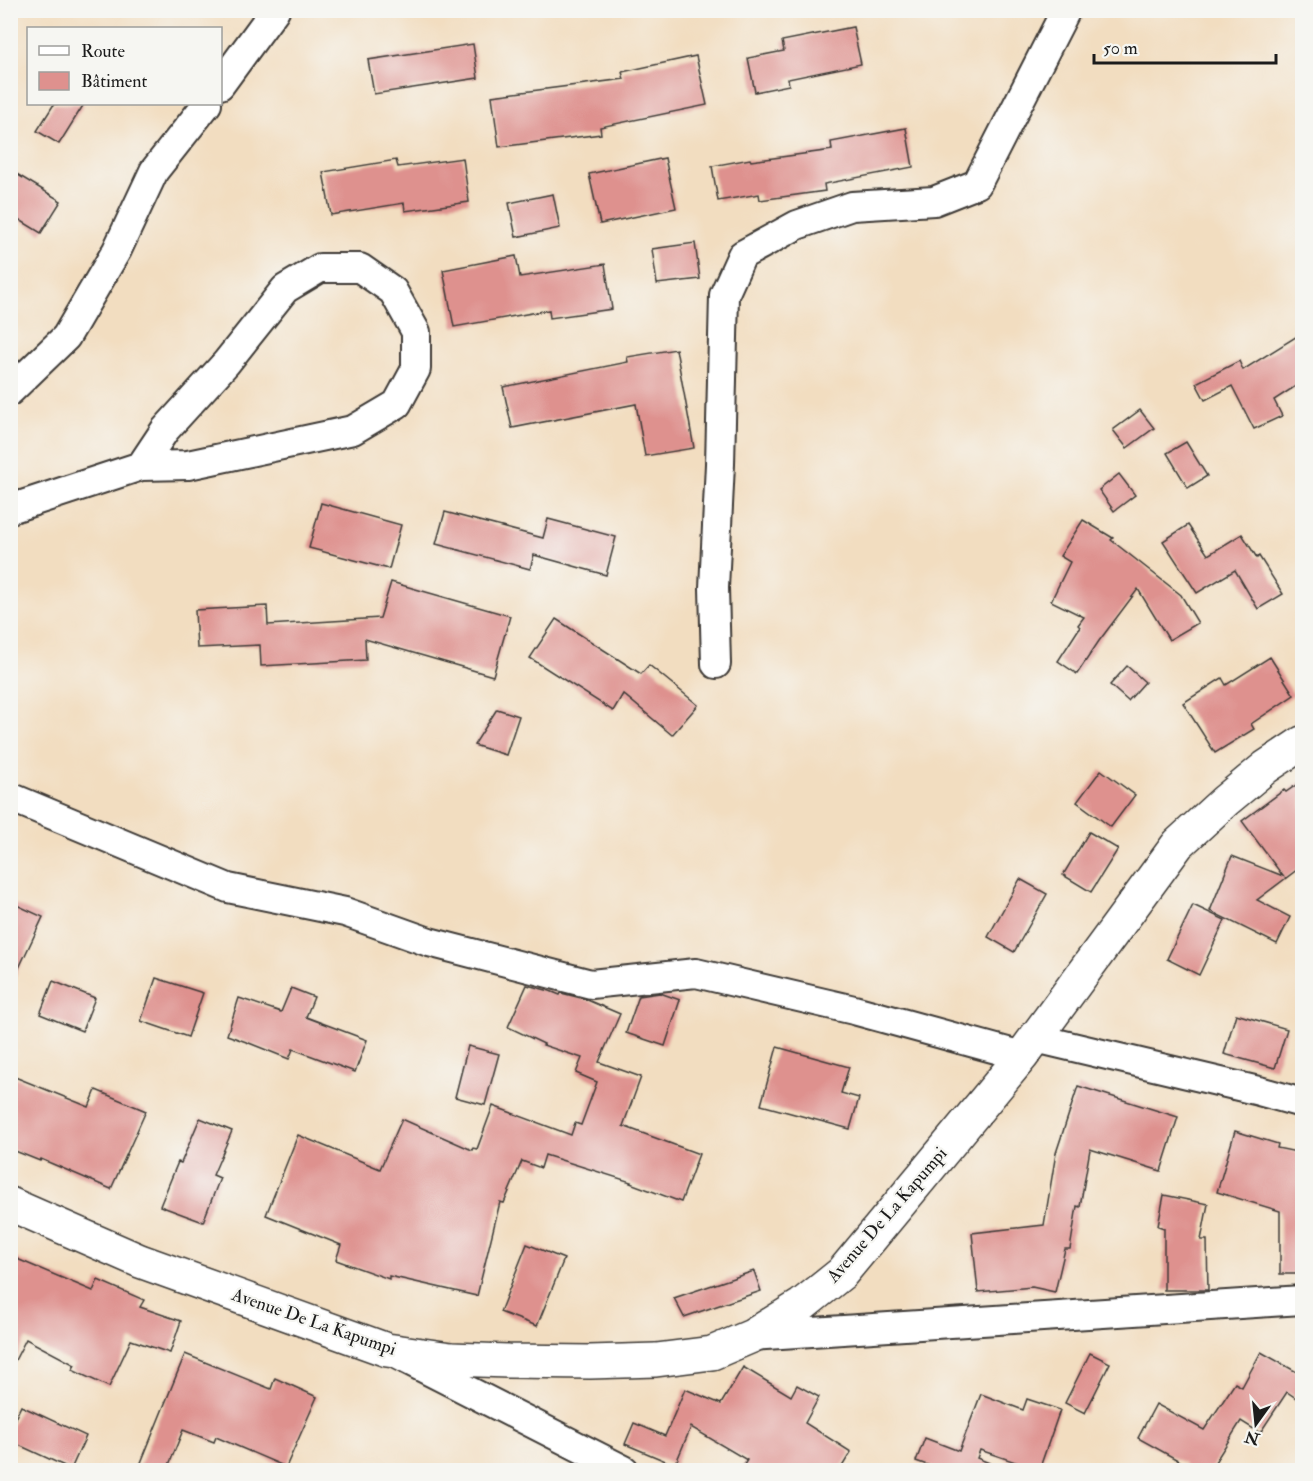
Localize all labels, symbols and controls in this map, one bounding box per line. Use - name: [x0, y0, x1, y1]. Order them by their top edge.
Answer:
- legend: [27, 27, 222, 105]
- scale bar: [1094, 27, 1276, 65]
- text: 50 m: [1103, 37, 1138, 60]
- text: Route: [81, 40, 125, 63]
- text: Bâtiment: [81, 70, 147, 93]
- street label: Avenue De La Kapumpi: [821, 1142, 952, 1288]
- street label: Avenue De La Kapumpi: [228, 1283, 399, 1361]
- north arrow: [1226, 1394, 1286, 1454]
- text: N: [1242, 1426, 1263, 1449]

